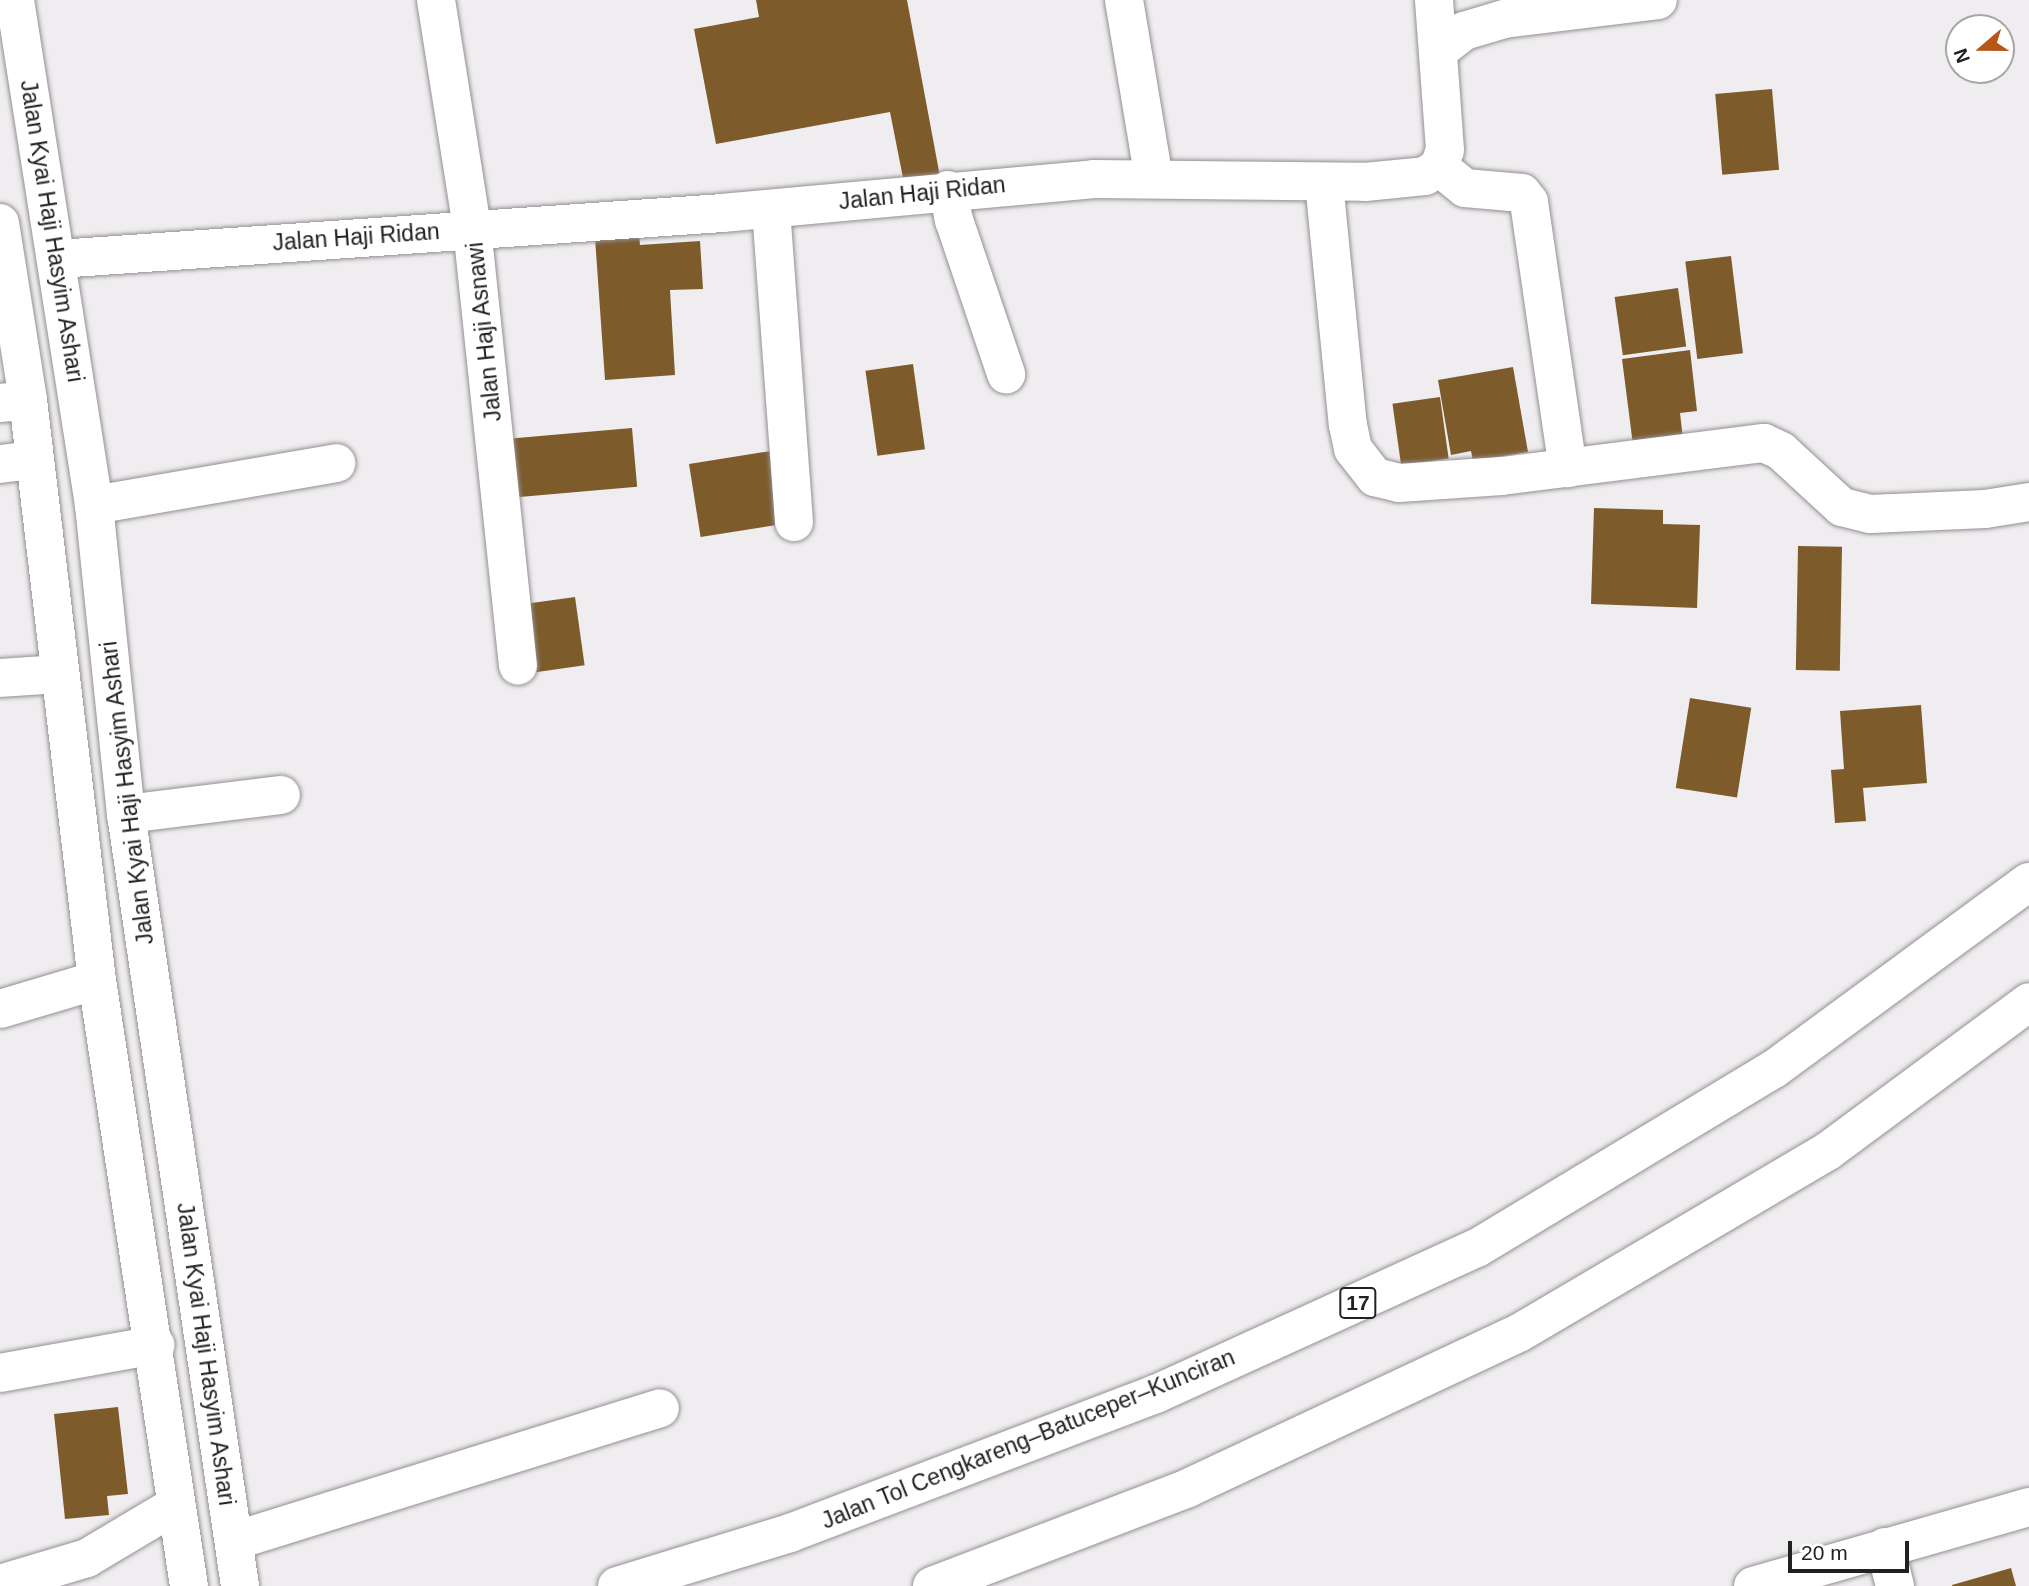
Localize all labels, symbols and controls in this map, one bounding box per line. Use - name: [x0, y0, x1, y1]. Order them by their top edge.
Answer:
- north arrow: [1945, 14, 2015, 84]
- text: N: [1949, 46, 1974, 66]
- street label: Jalan Kyai Haji Hasyim Ashari: [14, 77, 90, 385]
- street label: Jalan Haji Ridan: [837, 171, 1007, 215]
- street label: Jalan Haji Ridan: [272, 217, 440, 257]
- street label: Jalan Haji Asnawi: [461, 240, 507, 424]
- street label: Jalan Kyai Haji Hasyim Ashari: [95, 639, 159, 947]
- street label: Jalan Kyai Haji Hasyim Ashari: [171, 1200, 241, 1508]
- road number: 17: [1339, 1286, 1377, 1320]
- street label: Jalan Tol Cengkareng–Batuceper–Kunciran: [817, 1343, 1239, 1535]
- scale bar: [1791, 1526, 1912, 1570]
- text: 20 m: [1801, 1541, 1848, 1564]

